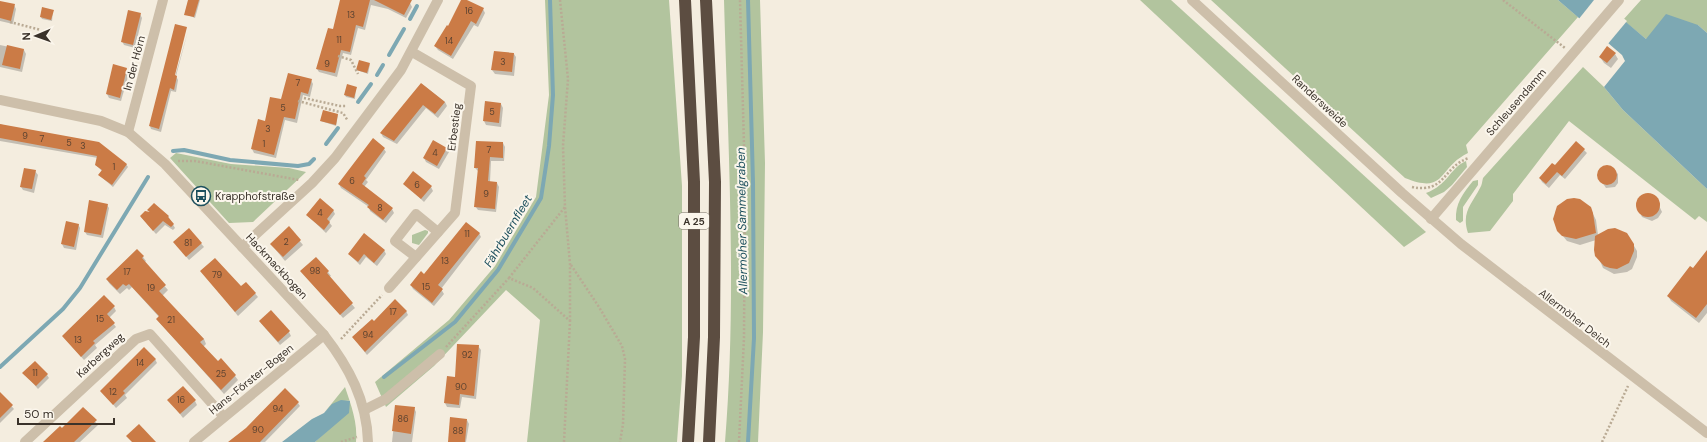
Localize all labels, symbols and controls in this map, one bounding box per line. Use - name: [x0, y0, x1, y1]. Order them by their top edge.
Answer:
- house number: 16: [465, 5, 474, 17]
- house number: 13: [347, 9, 355, 21]
- north arrow: [16, 16, 56, 56]
- text: N: [19, 32, 33, 41]
- street label: In der Hörn: [120, 34, 148, 92]
- house number: 11: [336, 34, 342, 46]
- house number: 14: [445, 35, 454, 47]
- house number: 3: [500, 56, 506, 68]
- house number: 9: [324, 58, 330, 70]
- street label: Schleusendamm: [1483, 65, 1549, 139]
- street label: Randersweide: [1289, 72, 1351, 130]
- house number: 7: [296, 77, 301, 89]
- house number: 5: [280, 102, 286, 114]
- street label: Erbestieg: [444, 102, 464, 152]
- house number: 5: [489, 106, 495, 118]
- house number: 3: [265, 123, 271, 135]
- house number: 9: [22, 130, 28, 142]
- house number: 7: [40, 133, 45, 145]
- house number: 5: [66, 137, 72, 149]
- house number: 1: [263, 138, 266, 150]
- house number: 3: [80, 140, 86, 152]
- house number: 7: [487, 144, 492, 156]
- house number: 4: [432, 147, 438, 159]
- water label: Allermöher Sammelgraben: [733, 147, 751, 296]
- house number: 1: [113, 161, 116, 173]
- house number: 6: [349, 175, 355, 187]
- house number: 6: [414, 179, 420, 191]
- bus stop icon: Krapphofstraße: [190, 185, 212, 207]
- house number: 9: [483, 188, 489, 200]
- place label: Krapphofstraße: [215, 189, 295, 203]
- water label: Fährbuernfleet: [480, 192, 536, 270]
- house number: 8: [377, 202, 383, 214]
- house number: 4: [317, 207, 323, 219]
- road number: A 25: [679, 213, 709, 229]
- house number: 11: [464, 228, 470, 240]
- street label: Hackmackbogen: [243, 230, 311, 302]
- house number: 2: [283, 236, 289, 248]
- house number: 81: [184, 237, 192, 249]
- house number: 13: [441, 255, 449, 267]
- house number: 98: [310, 265, 320, 277]
- house number: 17: [123, 266, 131, 278]
- house number: 79: [212, 269, 222, 281]
- house number: 15: [422, 281, 430, 293]
- house number: 19: [147, 282, 156, 294]
- street label: Allermöher Deich: [1536, 286, 1614, 350]
- house number: 17: [389, 306, 397, 318]
- house number: 15: [96, 313, 104, 325]
- house number: 21: [167, 314, 175, 326]
- street label: Karbergweg: [73, 329, 127, 381]
- house number: 94: [362, 329, 374, 341]
- house number: 13: [74, 334, 82, 346]
- street label: Hans-Förster-Bogen: [206, 341, 296, 417]
- house number: 92: [462, 349, 472, 361]
- house number: 14: [136, 357, 145, 369]
- house number: 11: [32, 367, 38, 379]
- house number: 25: [216, 368, 226, 380]
- house number: 90: [455, 381, 467, 393]
- house number: 12: [109, 386, 117, 398]
- house number: 16: [177, 394, 186, 406]
- scale bar: [18, 400, 114, 426]
- house number: 94: [272, 403, 284, 415]
- text: 50 m: [24, 406, 53, 422]
- house number: 86: [397, 413, 409, 425]
- house number: 90: [252, 424, 264, 436]
- house number: 88: [453, 425, 463, 437]

